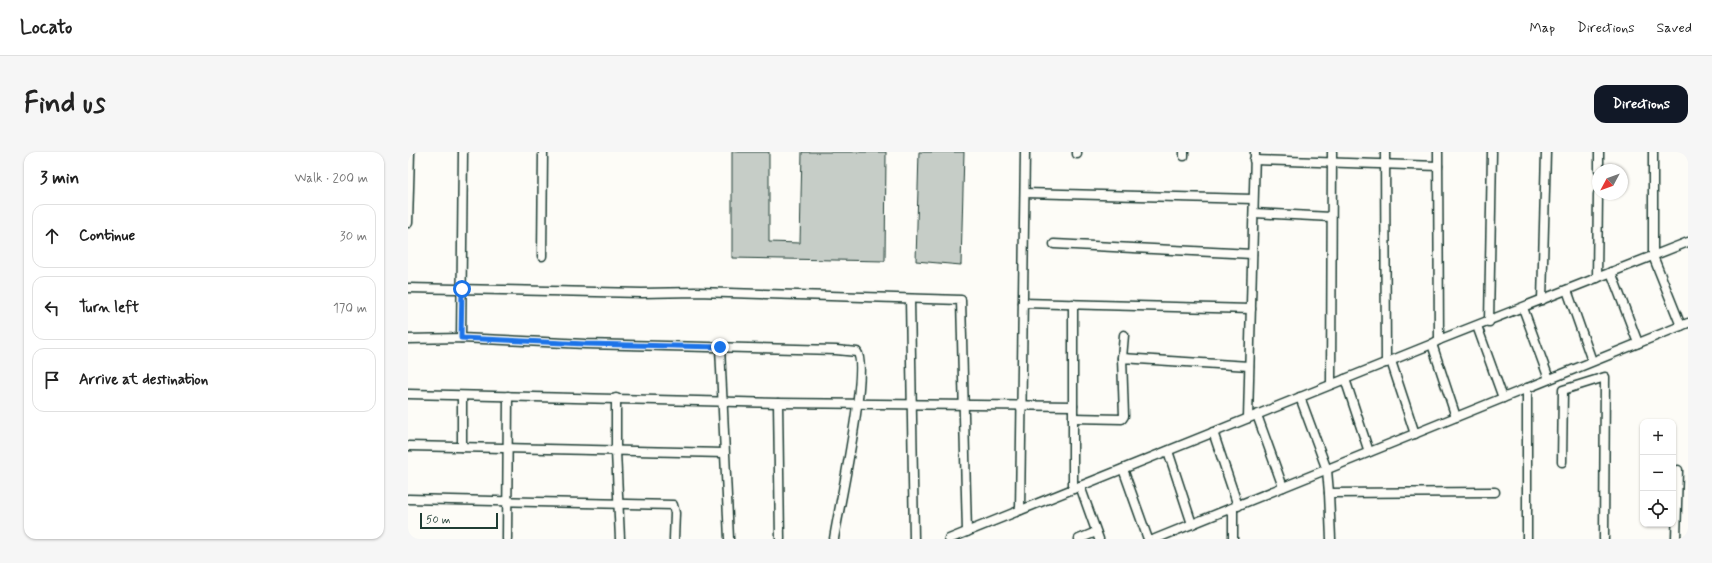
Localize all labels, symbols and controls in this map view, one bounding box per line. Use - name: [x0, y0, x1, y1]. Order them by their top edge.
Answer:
- text: Locato: [20, 15, 72, 40]
- text: Map: [1529, 19, 1555, 37]
- text: Directions: [1577, 19, 1635, 37]
- text: Saved: [1657, 19, 1692, 37]
- button: Directions: [1594, 85, 1688, 123]
- text: Find us: [24, 86, 105, 123]
- north arrow: [1592, 164, 1628, 200]
- text: 3 min: [40, 167, 79, 189]
- text: Walk · 200 m: [294, 170, 368, 187]
- icon: ahead: [41, 225, 63, 247]
- text: Continue: [79, 226, 135, 246]
- text: 30 m: [340, 228, 367, 245]
- route start: [453, 280, 471, 298]
- icon: left: [41, 297, 63, 319]
- text: Turn left: [79, 298, 139, 318]
- text: 170 m: [333, 300, 367, 317]
- route end: [711, 338, 729, 356]
- icon: arrive: [41, 369, 63, 391]
- text: Arrive at destination: [79, 370, 208, 390]
- map controls: [1640, 419, 1676, 527]
- button: +: [1640, 419, 1676, 455]
- button: −: [1640, 455, 1676, 491]
- button: locate: [1640, 491, 1676, 527]
- scale bar: [420, 511, 498, 530]
- text: 50 m: [426, 513, 451, 527]

